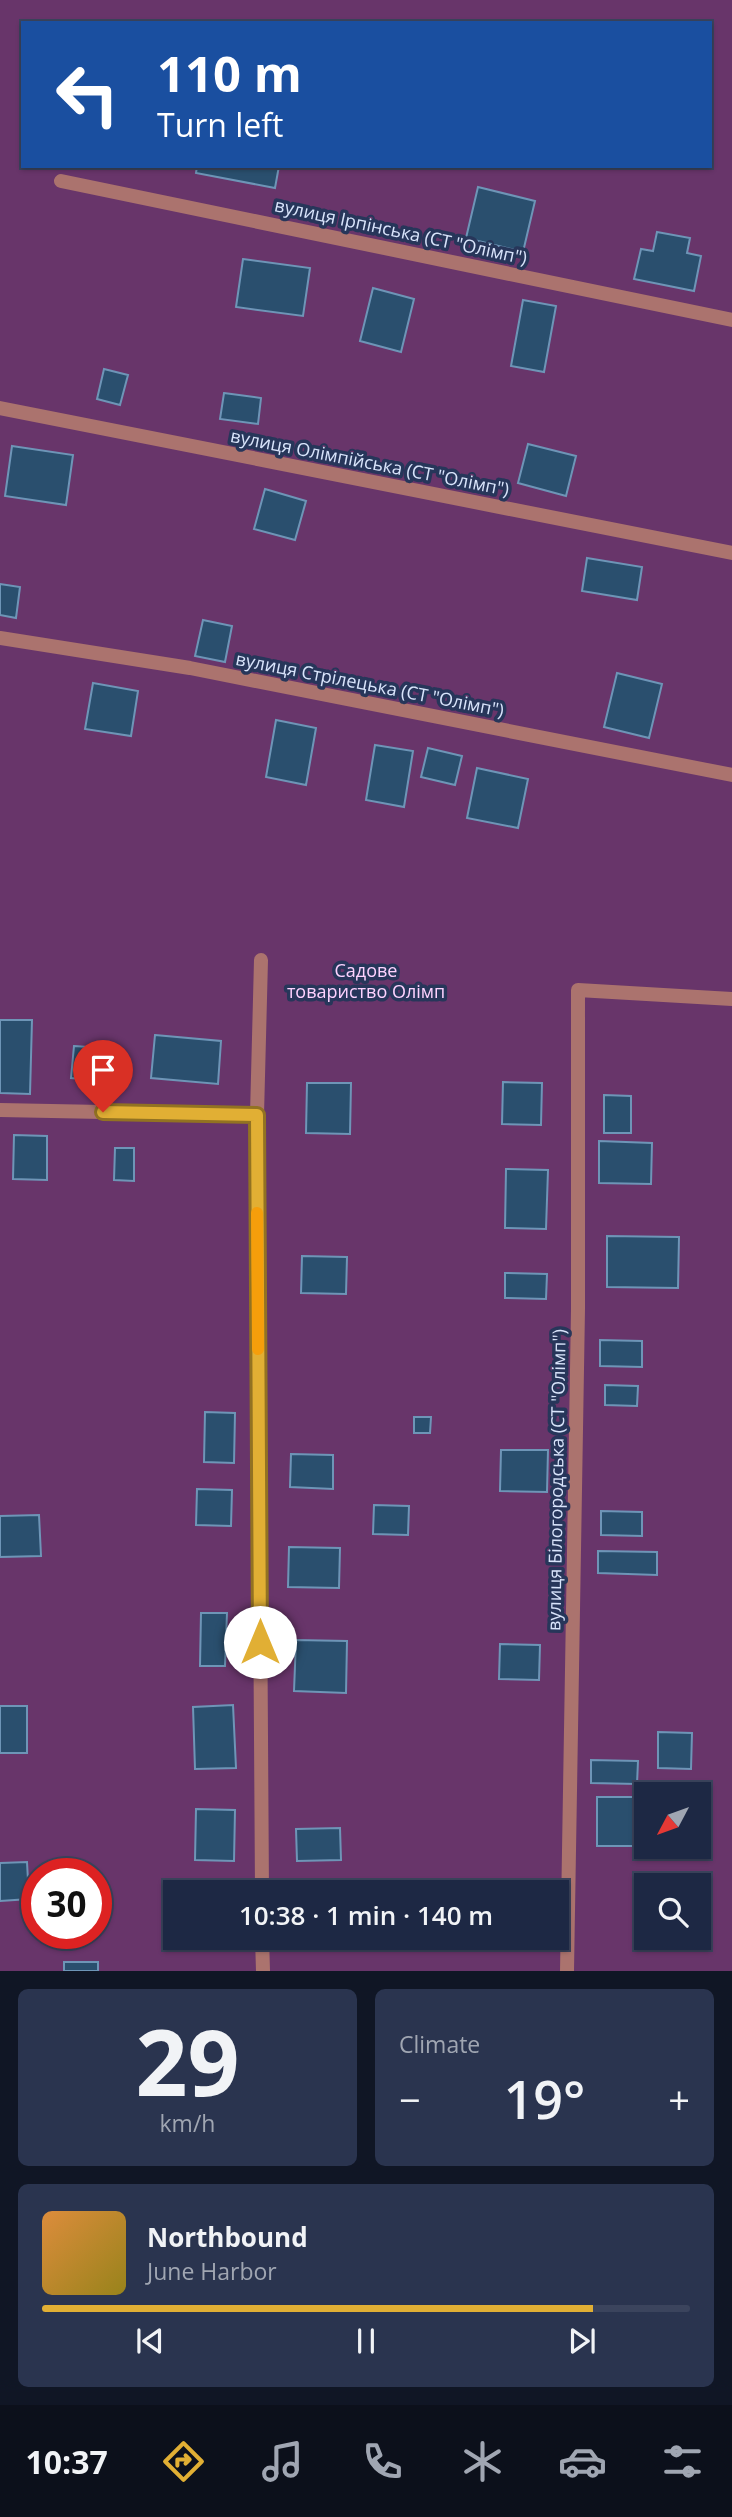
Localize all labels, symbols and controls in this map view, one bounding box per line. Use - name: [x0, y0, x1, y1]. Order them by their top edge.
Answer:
- text: 110 m: [157, 40, 302, 106]
- icon: left: [42, 49, 133, 140]
- text: Turn left: [157, 103, 283, 146]
- street label: вулиця Ірпінська (СТ "Олімп"): [273, 192, 529, 270]
- street label: вулиця Олімпійська (СТ "Олімп"): [229, 423, 511, 501]
- street label: вулиця Стрілецька (СТ "Олімп"): [234, 646, 506, 722]
- park label: Садове товариство Олімп: [287, 958, 445, 1003]
- pin: [73, 1040, 133, 1112]
- icon: arrive: [84, 1051, 122, 1089]
- street label: вулиця Білогородська (СТ "Олімп"): [541, 1329, 571, 1631]
- position arrow: [223, 1605, 297, 1679]
- north arrow: [634, 1782, 710, 1858]
- map controls: [634, 1782, 711, 1950]
- speed limit sign: 30: [21, 1858, 112, 1949]
- button: search: [634, 1873, 711, 1950]
- text: 10:38 · 1 min · 140 m: [239, 1897, 493, 1933]
- text: 29: [135, 1999, 240, 2123]
- text: Climate: [399, 2028, 480, 2060]
- text: 19°: [504, 2063, 585, 2134]
- text: −: [399, 2073, 421, 2125]
- text: +: [668, 2073, 690, 2125]
- text: km/h: [160, 2107, 215, 2139]
- text: Northbound: [147, 2219, 308, 2255]
- text: June Harbor: [147, 2255, 277, 2287]
- icon: previous: [131, 2322, 169, 2360]
- icon: pause: [347, 2322, 385, 2360]
- icon: next: [563, 2322, 601, 2360]
- icon: directions: [159, 2437, 208, 2486]
- icon: music: [258, 2437, 307, 2486]
- icon: phone: [358, 2437, 407, 2486]
- icon: climate: [458, 2437, 507, 2486]
- icon: car: [558, 2437, 607, 2486]
- icon: filters: [658, 2437, 707, 2486]
- text: 10:37: [25, 2440, 108, 2483]

